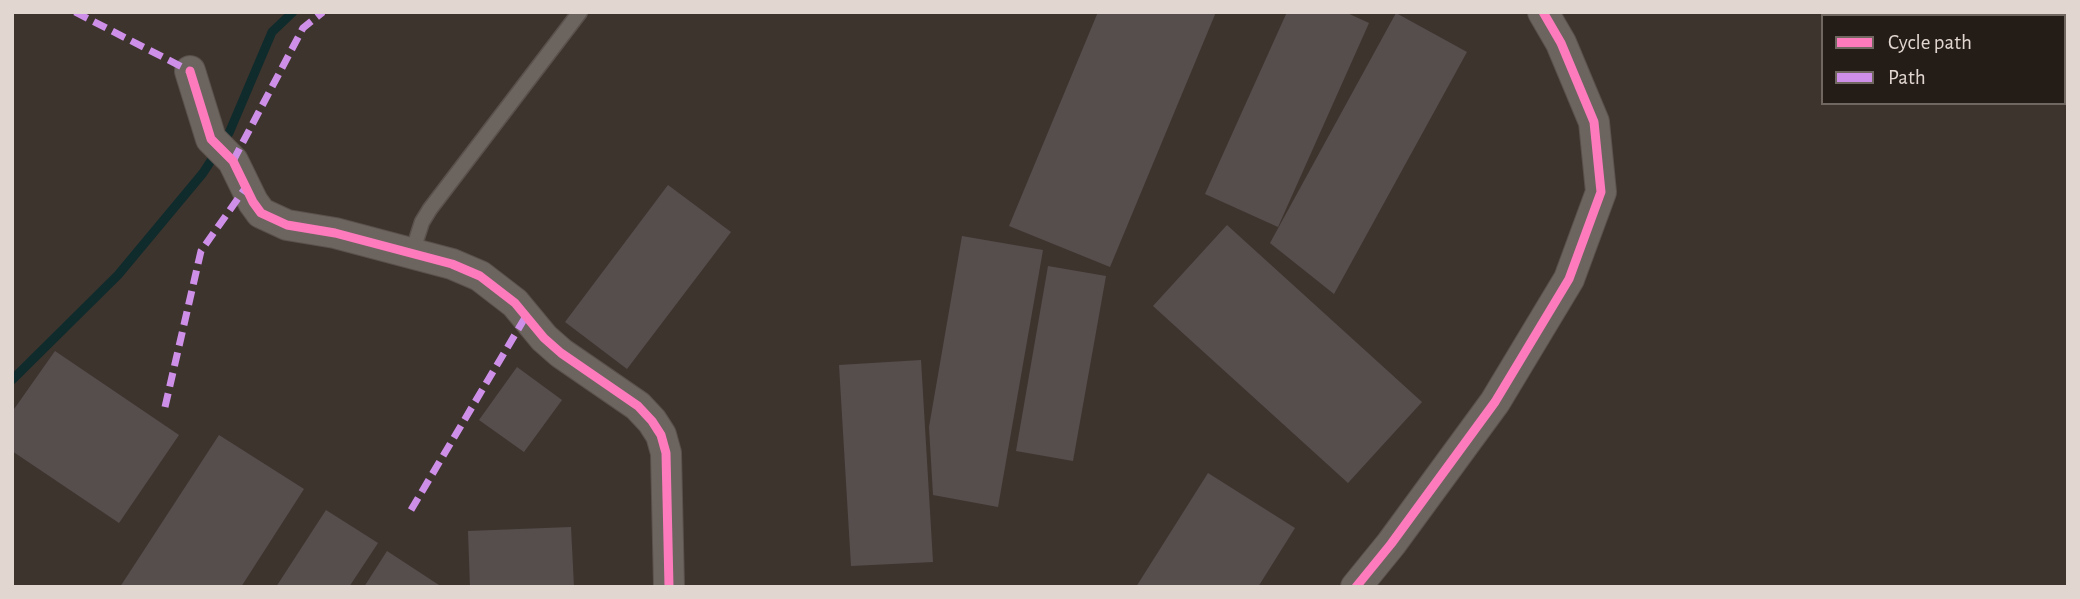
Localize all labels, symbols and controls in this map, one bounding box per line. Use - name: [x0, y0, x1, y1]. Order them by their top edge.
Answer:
- legend: [1821, 14, 2066, 105]
- text: Cycle path: [1888, 32, 1972, 53]
- text: Path: [1888, 67, 1926, 88]

